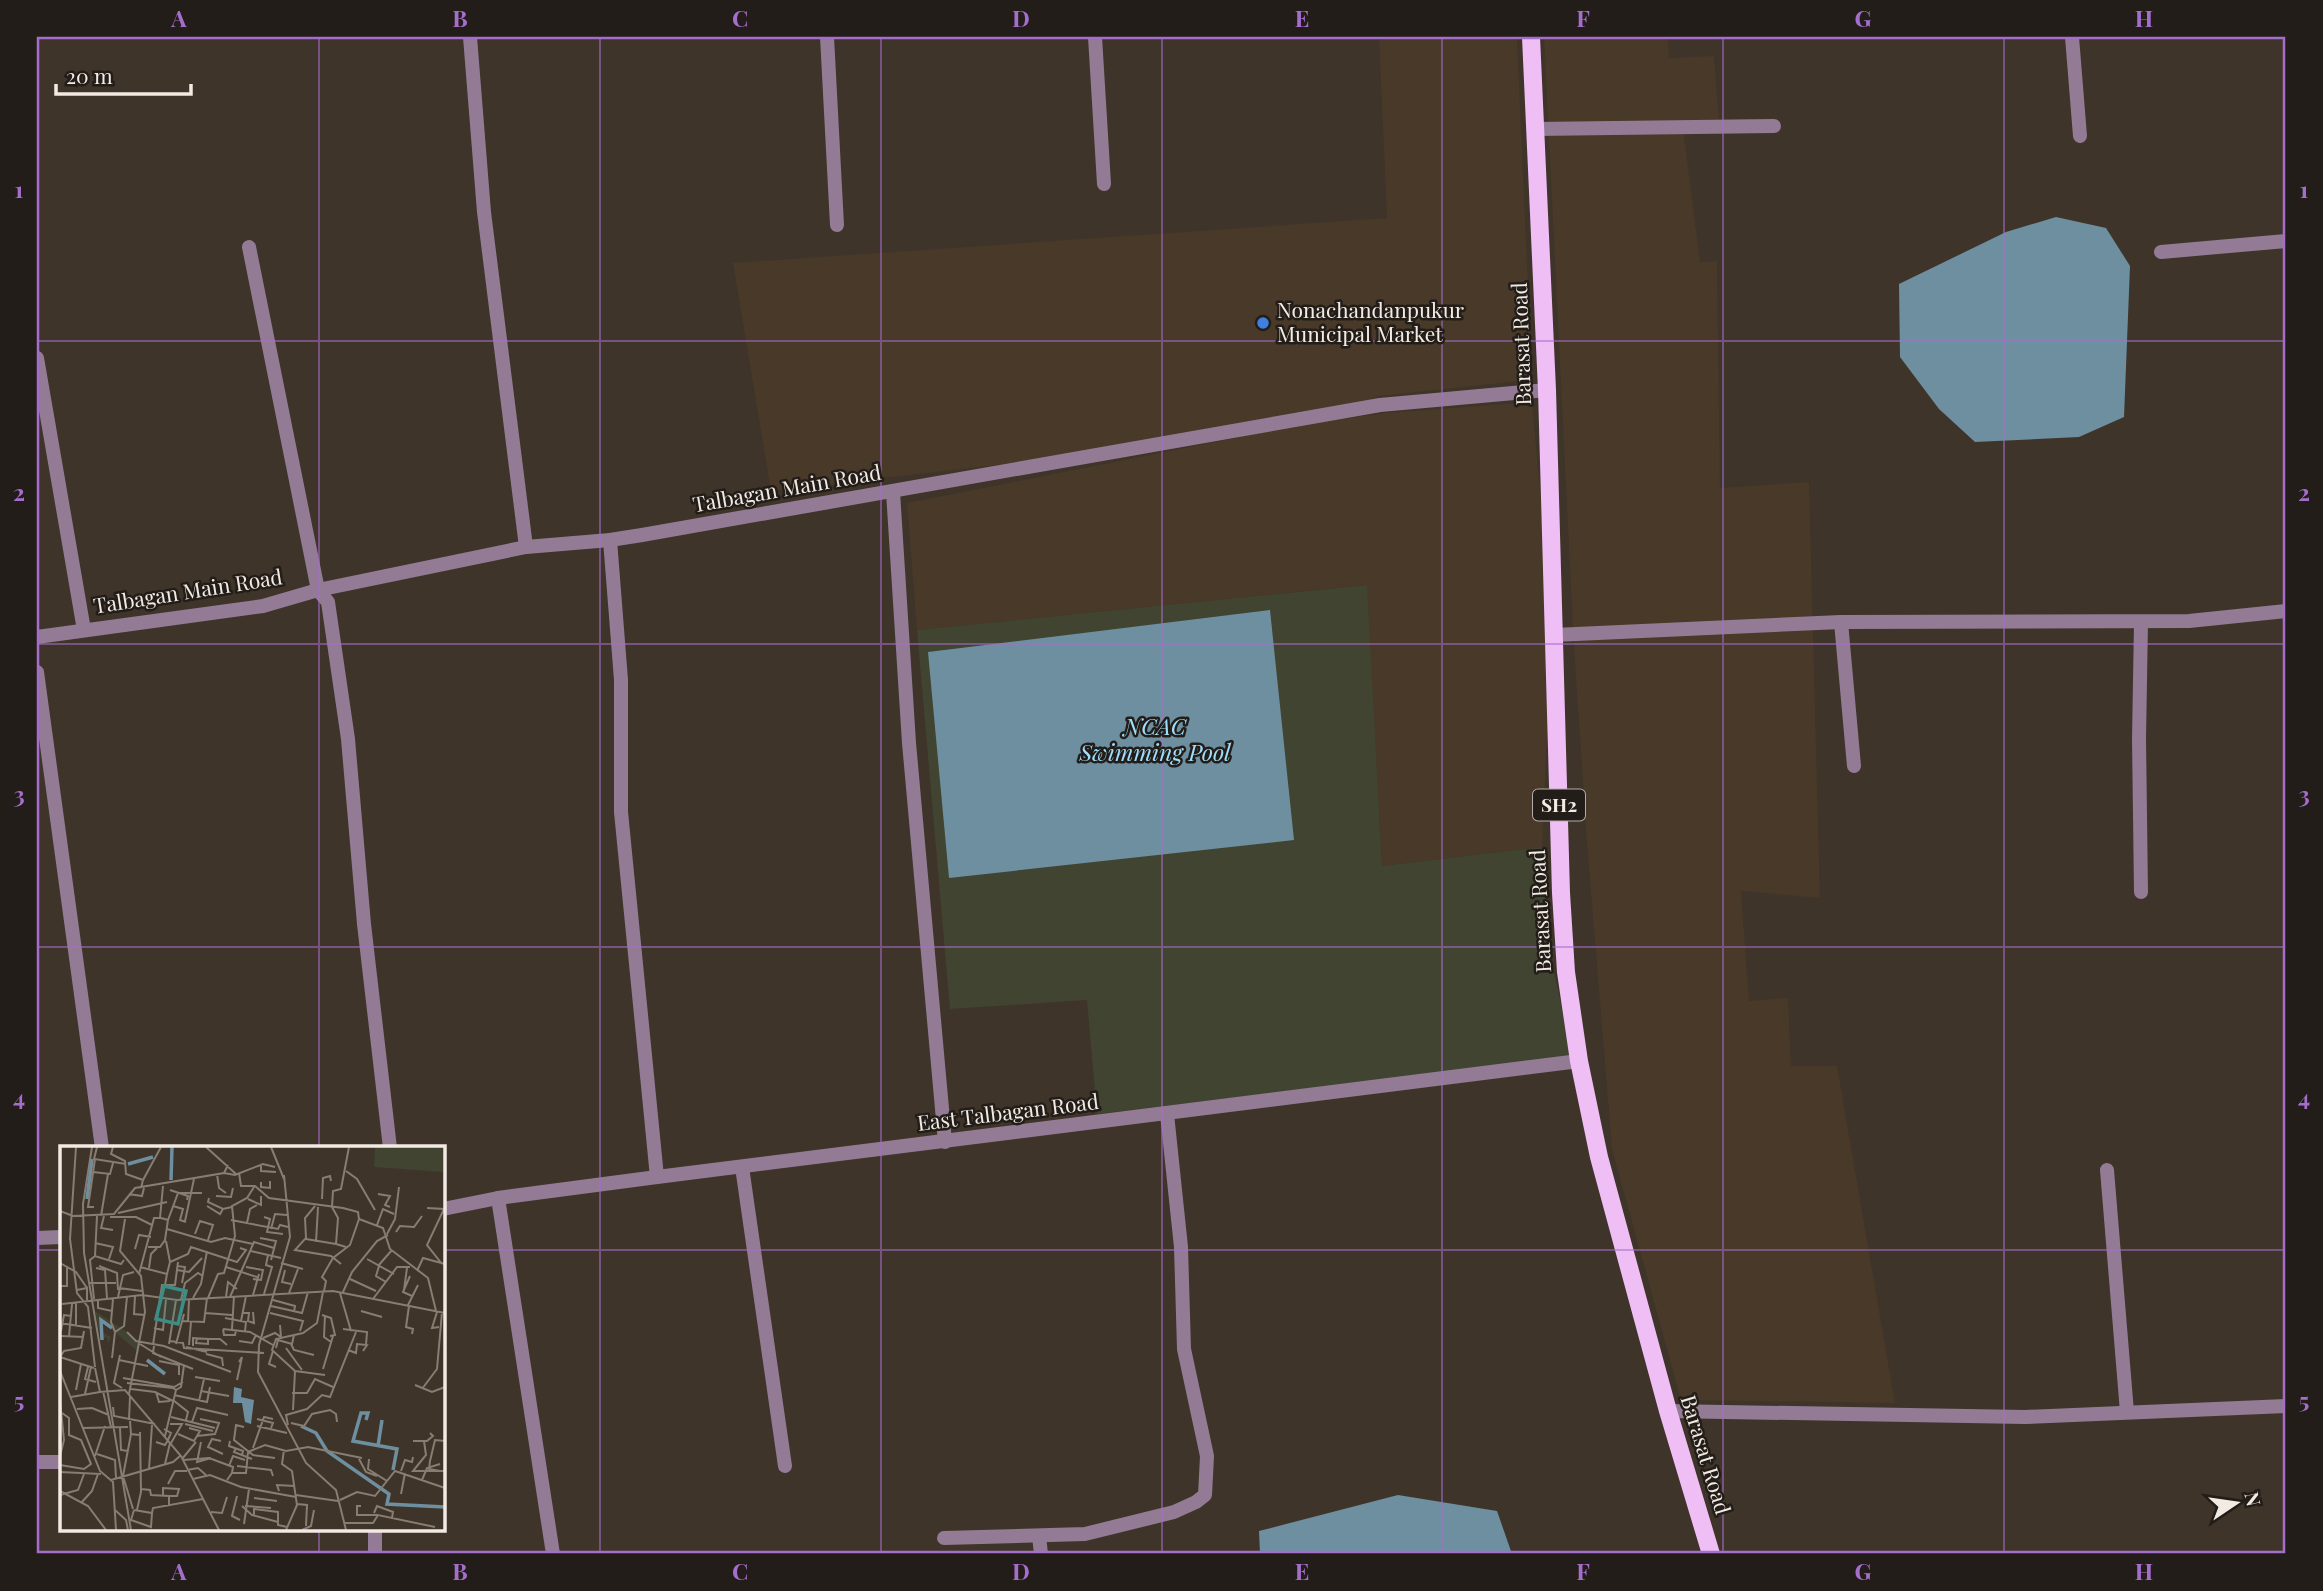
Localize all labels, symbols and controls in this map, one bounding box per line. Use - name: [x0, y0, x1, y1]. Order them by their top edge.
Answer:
- text: A: [170, 2, 187, 33]
- text: B: [452, 2, 468, 33]
- text: C: [732, 2, 748, 33]
- text: D: [1012, 2, 1030, 33]
- text: E: [1295, 2, 1309, 33]
- text: F: [1576, 2, 1590, 33]
- text: G: [1855, 2, 1872, 33]
- text: H: [2135, 2, 2153, 33]
- scale bar: [56, 52, 191, 96]
- text: 20 m: [66, 61, 113, 89]
- text: 1: [15, 173, 24, 204]
- text: 1: [2300, 173, 2309, 204]
- street label: Barasat Road: [1504, 282, 1536, 406]
- place label: Nonachandanpukur Municipal Market: [1277, 295, 1465, 347]
- marker: Nonachandanpukur Municipal Market: [1255, 315, 1271, 331]
- street label: Talbagan Main Road: [690, 457, 883, 517]
- text: 2: [13, 476, 25, 507]
- text: 2: [2298, 476, 2310, 507]
- street label: Talbagan Main Road: [91, 561, 284, 619]
- water label: NCAC Swimming Pool: [1078, 710, 1232, 767]
- text: 3: [13, 778, 25, 809]
- text: 3: [2298, 778, 2310, 809]
- road number: SH2: [1533, 790, 1585, 820]
- street label: Barasat Road: [1522, 849, 1556, 973]
- text: 4: [13, 1081, 25, 1112]
- text: 4: [2298, 1081, 2310, 1112]
- street label: East Talbagan Road: [915, 1086, 1100, 1136]
- inset map: [60, 1146, 444, 1532]
- text: 5: [14, 1384, 24, 1415]
- text: 5: [2299, 1384, 2309, 1415]
- street label: Barasat Road: [1676, 1391, 1738, 1517]
- north arrow: [2200, 1468, 2270, 1538]
- text: N: [2239, 1489, 2268, 1509]
- text: A: [170, 1555, 187, 1586]
- text: B: [452, 1555, 468, 1586]
- text: C: [732, 1555, 748, 1586]
- text: D: [1012, 1555, 1030, 1586]
- text: E: [1295, 1555, 1309, 1586]
- text: F: [1576, 1555, 1590, 1586]
- text: G: [1855, 1555, 1872, 1586]
- text: H: [2135, 1555, 2153, 1586]

